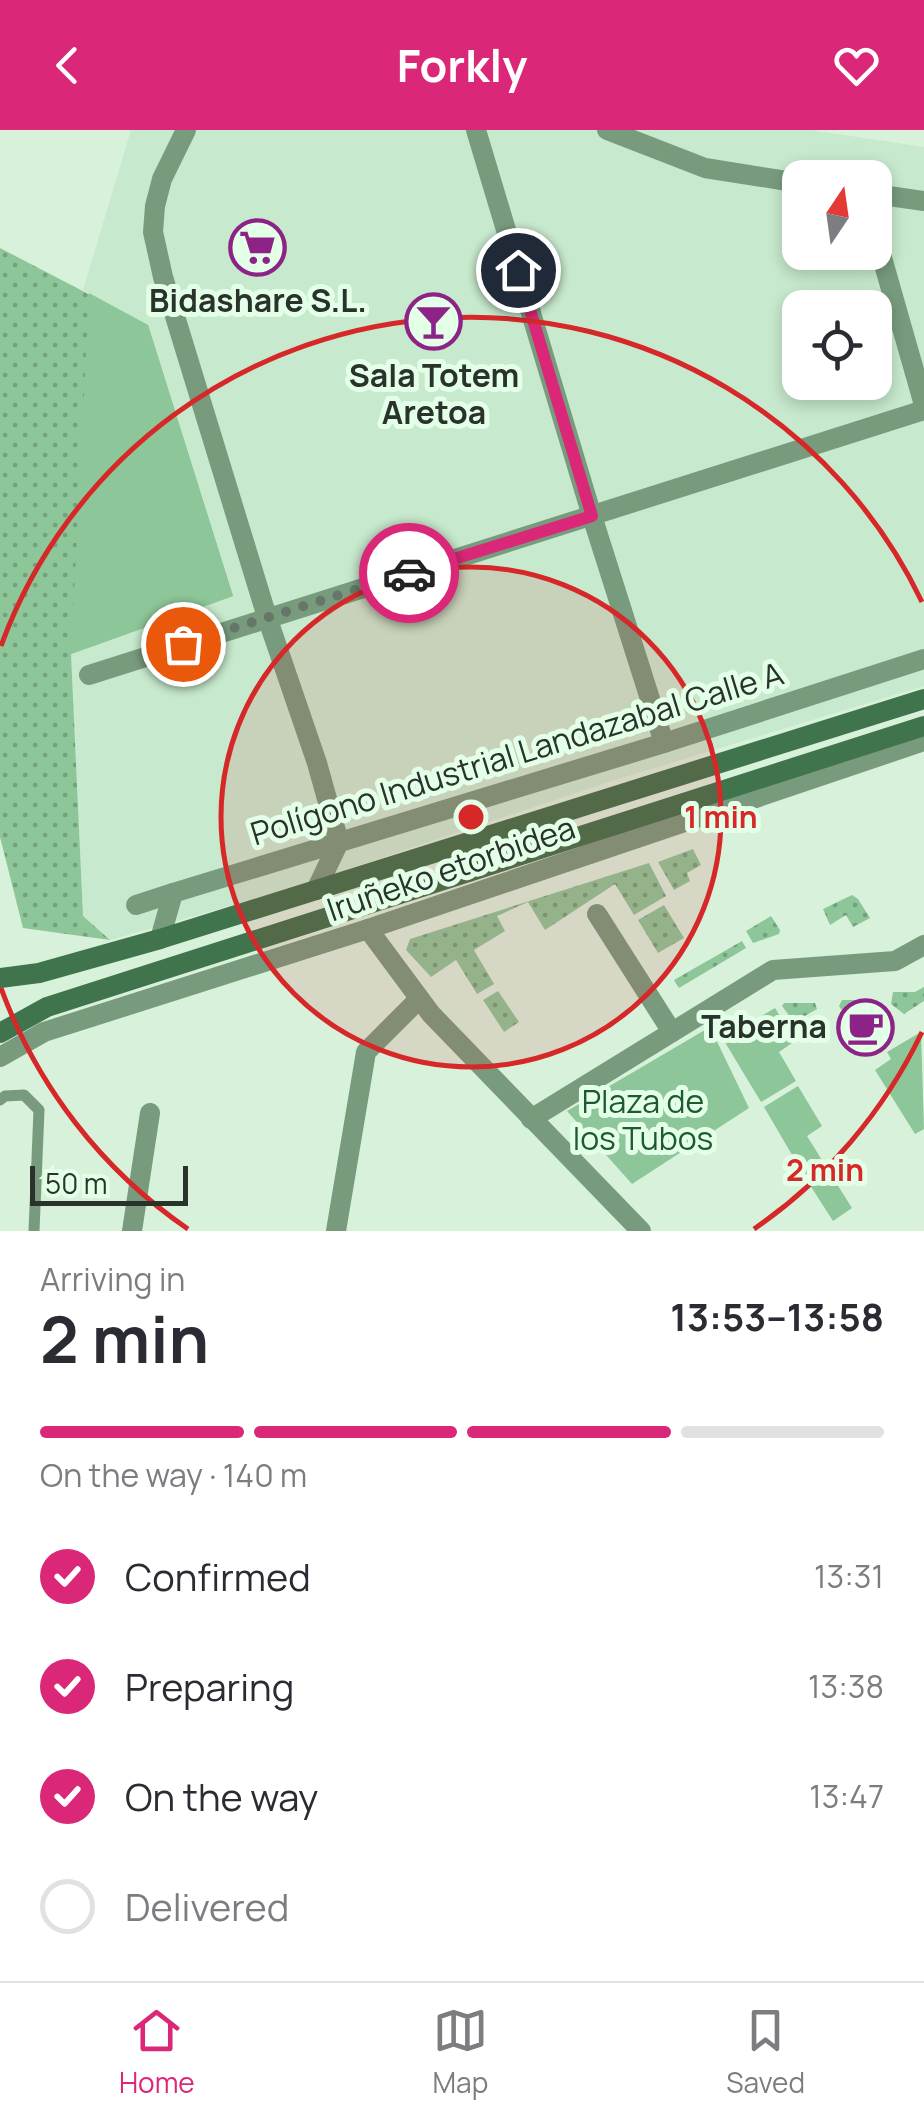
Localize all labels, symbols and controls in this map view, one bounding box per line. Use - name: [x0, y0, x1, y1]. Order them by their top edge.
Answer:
- text: Forkly: [397, 34, 527, 96]
- icon: back: [40, 38, 95, 93]
- icon: heart: [829, 38, 884, 93]
- north arrow: [782, 160, 892, 270]
- map controls: [782, 160, 892, 400]
- supermarket icon: Bidashare S.L.: [228, 217, 288, 277]
- pin: [476, 228, 561, 313]
- icon: home: [491, 243, 546, 298]
- place label: Bidashare S.L.: [149, 278, 367, 322]
- button: locate: [782, 290, 892, 400]
- bar icon: Sala Totem Aretoa: [404, 292, 464, 352]
- place label: Sala Totem Aretoa: [349, 353, 519, 434]
- courier: [359, 523, 459, 623]
- icon: car: [382, 546, 437, 601]
- pin: [141, 602, 226, 687]
- icon: bag: [156, 617, 211, 672]
- street label: Polígono Industrial Landazabal Calle A: [245, 651, 788, 855]
- text: 1 min: [684, 796, 758, 837]
- centre of rings: [453, 799, 489, 835]
- street label: Iruñeko etorbidea: [321, 805, 581, 931]
- cafe icon: Taberna: [836, 997, 896, 1057]
- place label: Taberna: [701, 1004, 827, 1048]
- park label: Plaza de los Tubos: [573, 1079, 713, 1160]
- text: 2 min: [786, 1149, 864, 1190]
- scale bar: [30, 1161, 188, 1206]
- text: 50 m: [45, 1164, 108, 1202]
- text: Arriving in: [40, 1257, 185, 1301]
- text: 13:53–13:58: [670, 1290, 884, 1342]
- text: 2 min: [40, 1294, 209, 1383]
- text: On the way · 140 m: [40, 1453, 307, 1497]
- icon: check: [40, 1549, 95, 1604]
- text: Confirmed: [125, 1550, 311, 1602]
- text: 13:31: [814, 1554, 884, 1598]
- icon: check: [40, 1659, 95, 1714]
- text: Preparing: [125, 1660, 294, 1712]
- text: 13:38: [808, 1664, 884, 1708]
- icon: check: [40, 1769, 95, 1824]
- text: On the way: [125, 1770, 318, 1822]
- text: 13:47: [809, 1774, 884, 1818]
- text: Delivered: [125, 1880, 289, 1932]
- tab: Home: [119, 2003, 195, 2101]
- tab: Map: [433, 2003, 488, 2101]
- tab: Saved: [726, 2003, 805, 2101]

